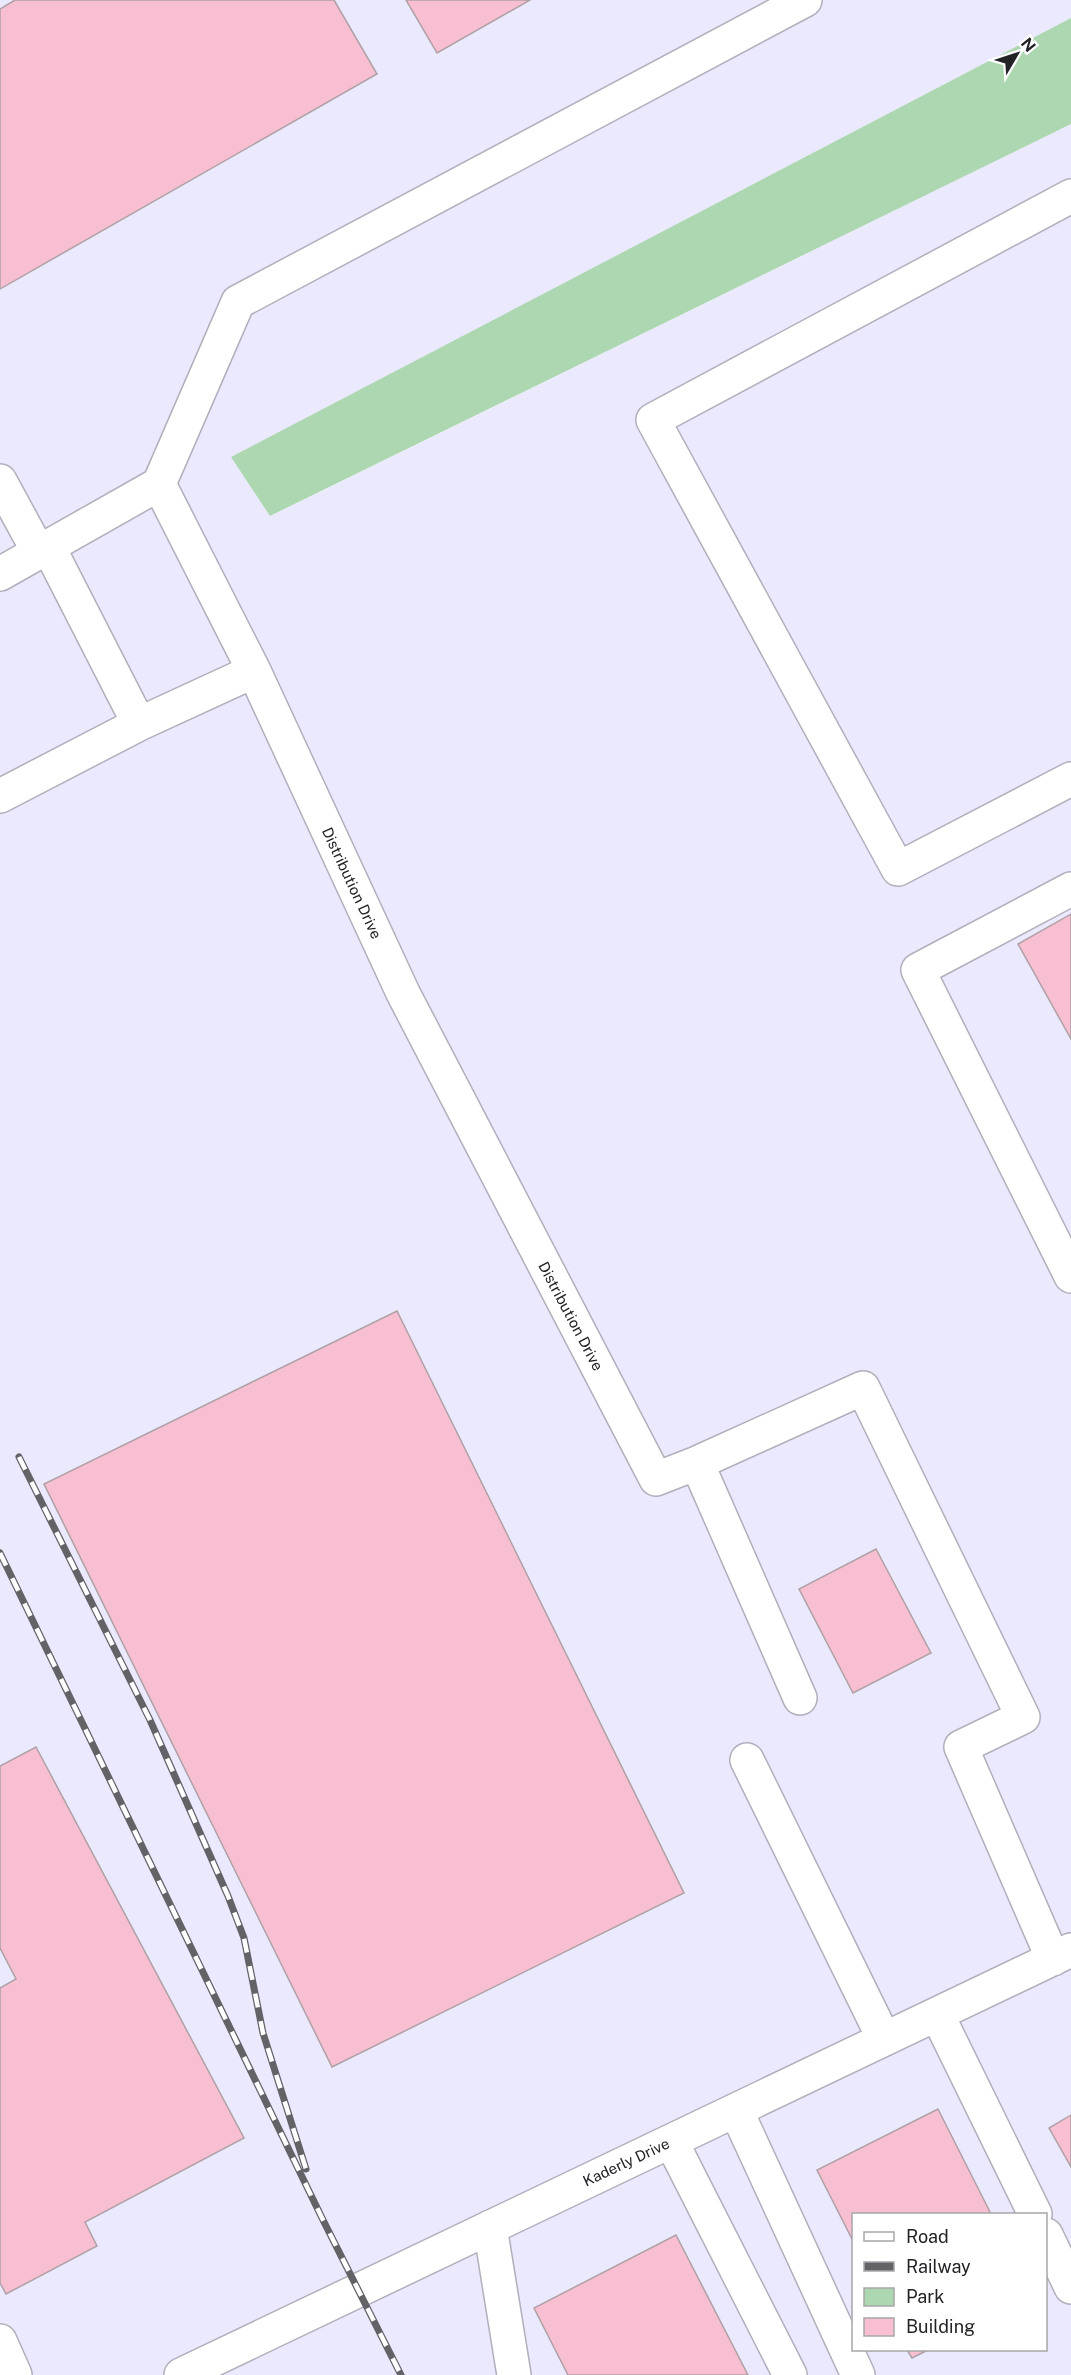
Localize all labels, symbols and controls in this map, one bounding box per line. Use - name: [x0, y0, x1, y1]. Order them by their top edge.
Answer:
- north arrow: [987, 24, 1047, 84]
- text: N: [1017, 34, 1040, 56]
- street label: Distribution Drive: [319, 825, 385, 941]
- street label: Distribution Drive: [535, 1259, 607, 1373]
- street label: Kaderly Drive: [580, 2135, 672, 2189]
- legend: [852, 2213, 1047, 2351]
- text: Road: [906, 2226, 949, 2247]
- text: Railway: [906, 2256, 971, 2277]
- text: Park: [906, 2286, 944, 2307]
- text: Building: [906, 2316, 975, 2337]

